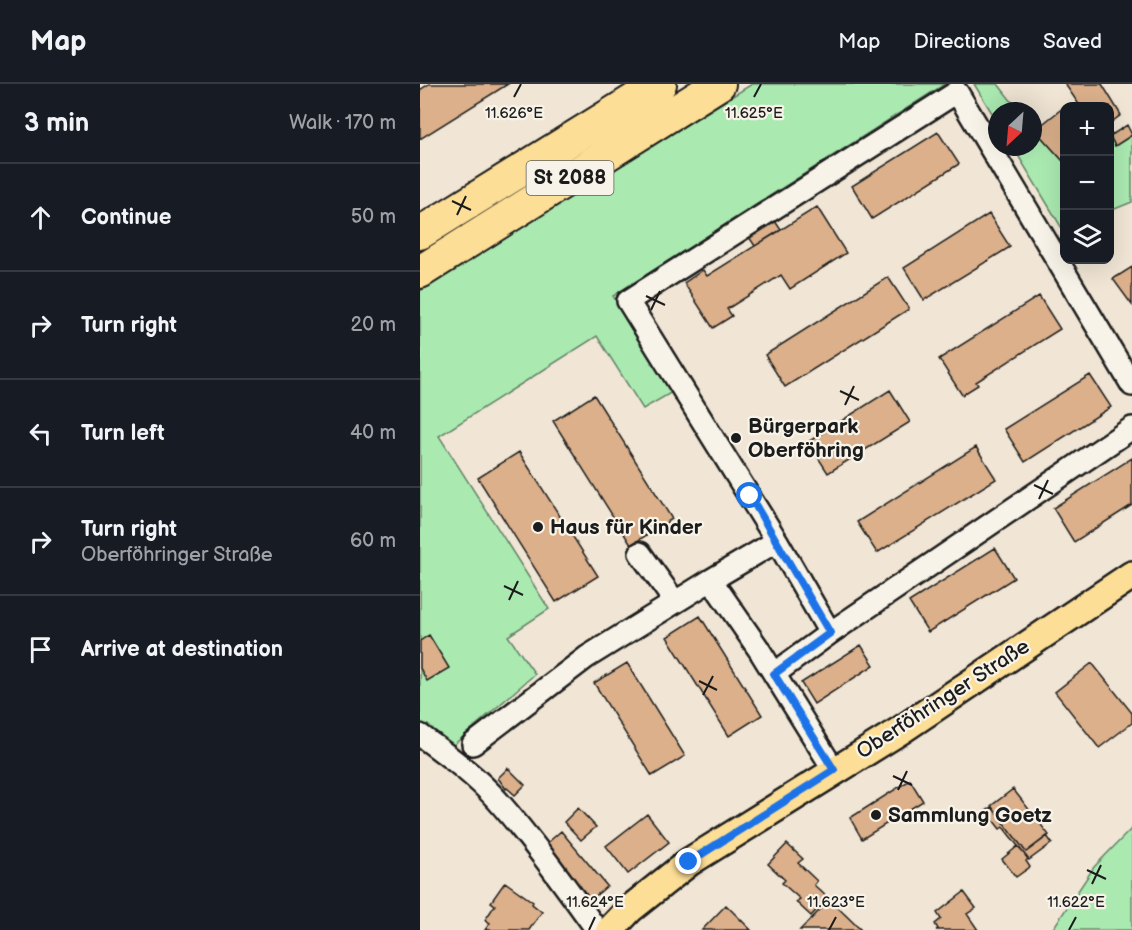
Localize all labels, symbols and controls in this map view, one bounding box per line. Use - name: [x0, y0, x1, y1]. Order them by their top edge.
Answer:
- text: Map: [30, 25, 86, 58]
- text: Map: [838, 29, 881, 54]
- text: Directions: [914, 29, 1010, 54]
- text: Saved: [1043, 29, 1102, 54]
- north arrow: [988, 102, 1042, 156]
- map controls: [1060, 102, 1114, 264]
- button: +: [1060, 102, 1114, 156]
- text: 11.626°E: [485, 104, 543, 123]
- text: 11.625°E: [725, 104, 783, 123]
- text: 3 min: [24, 108, 89, 139]
- text: Walk · 170 m: [289, 111, 396, 135]
- button: −: [1060, 156, 1114, 210]
- road number: St 2088: [526, 161, 614, 195]
- icon: ahead: [24, 201, 57, 234]
- text: Continue: [81, 204, 171, 231]
- text: 50 m: [351, 205, 396, 229]
- button: layers: [1060, 210, 1114, 264]
- icon: right: [24, 309, 57, 342]
- text: Turn right: [81, 312, 177, 339]
- text: 20 m: [351, 313, 396, 337]
- place label: Bürgerpark Oberföhring: [748, 414, 864, 463]
- icon: left: [24, 417, 57, 450]
- text: Turn left: [81, 420, 165, 447]
- text: 40 m: [350, 421, 396, 445]
- marker: Bürgerpark Oberföhring: [729, 431, 743, 445]
- route start: [736, 482, 762, 508]
- place label: Haus für Kinder: [550, 515, 703, 540]
- text: Turn right: [81, 516, 177, 543]
- marker: Haus für Kinder: [531, 520, 545, 534]
- icon: right: [24, 525, 57, 558]
- text: 60 m: [350, 529, 396, 553]
- text: Oberföhringer Straße: [81, 543, 273, 567]
- icon: arrive: [24, 633, 57, 666]
- street label: Oberföhringer Straße: [852, 634, 1034, 764]
- text: Arrive at destination: [81, 636, 283, 663]
- place label: Sammlung Goetz: [888, 803, 1052, 828]
- marker: Sammlung Goetz: [869, 808, 883, 822]
- route end: [675, 848, 701, 874]
- text: 11.624°E: [566, 893, 624, 912]
- text: 11.623°E: [807, 893, 865, 912]
- text: 11.622°E: [1047, 893, 1105, 912]

